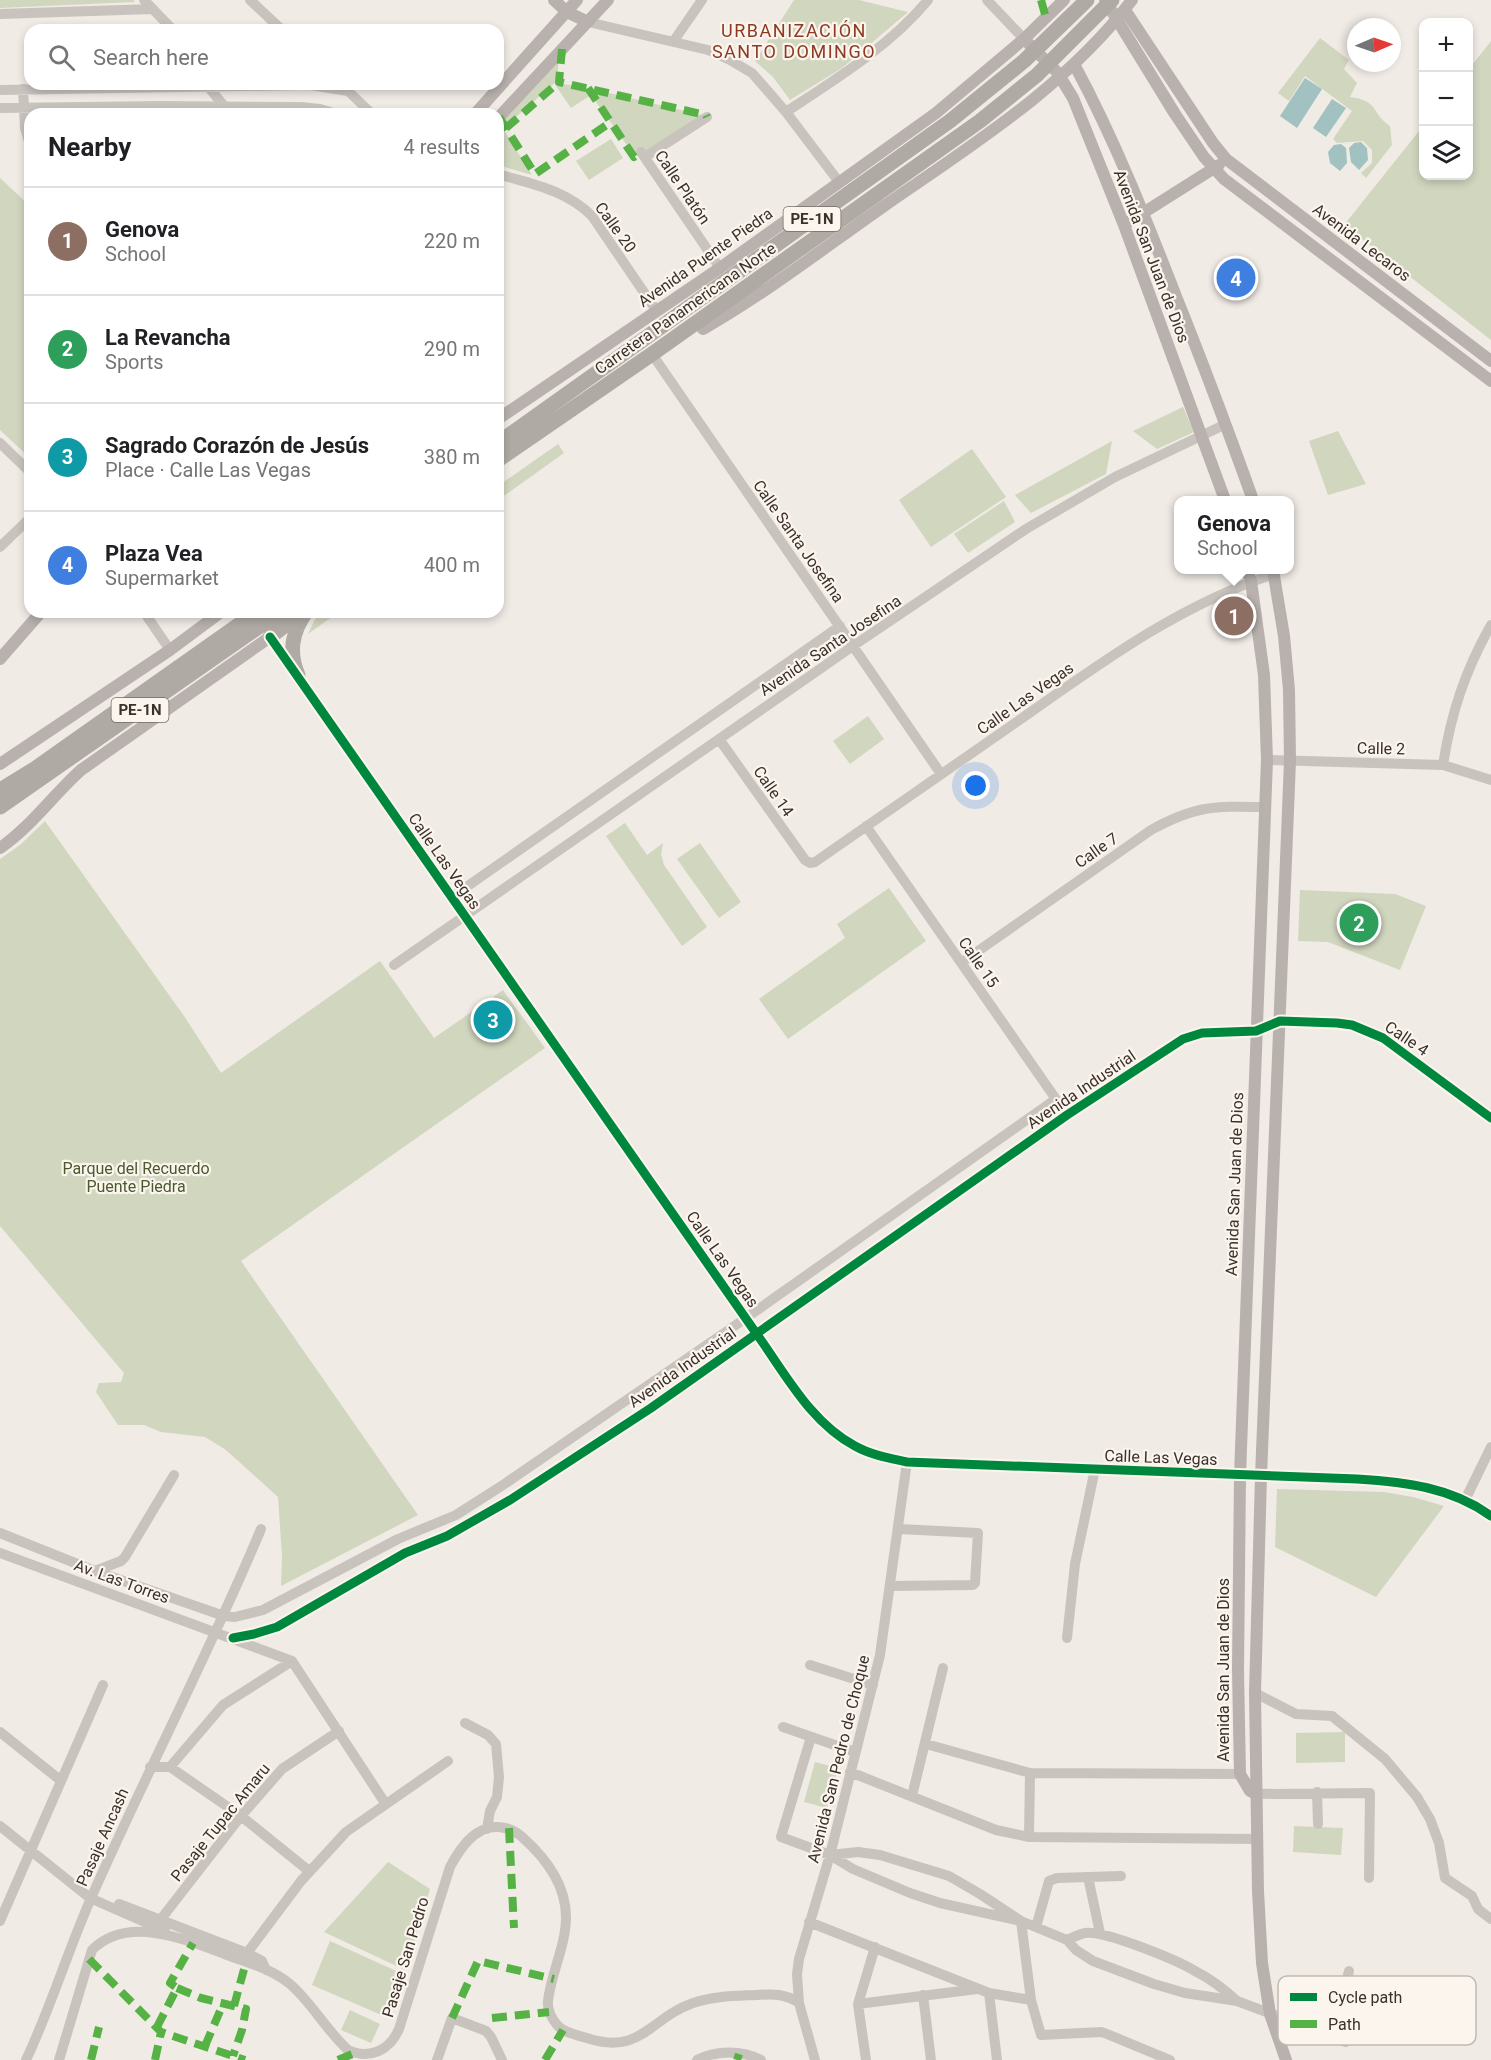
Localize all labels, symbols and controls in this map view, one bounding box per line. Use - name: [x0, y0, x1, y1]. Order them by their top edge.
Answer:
- north arrow: [1347, 18, 1401, 72]
- map controls: [1419, 18, 1473, 180]
- button: +: [1419, 18, 1473, 72]
- district label: URBANIZACIÓN SANTO DOMINGO: [712, 20, 876, 62]
- search box: [24, 24, 504, 90]
- icon: search: [45, 41, 78, 74]
- text: Search here: [93, 45, 209, 70]
- button: −: [1419, 72, 1473, 126]
- button: layers: [1419, 126, 1473, 180]
- text: Nearby: [48, 132, 131, 162]
- text: 4 results: [404, 135, 480, 159]
- street label: Calle Platón: [651, 147, 714, 228]
- street label: Avenida San Juan de Dios: [1110, 167, 1193, 345]
- street label: Calle 20: [591, 199, 640, 256]
- street label: Avenida Lecaros: [1309, 199, 1414, 285]
- street label: Avenida Puente Piedra: [634, 204, 776, 311]
- road number: PE-1N: [784, 207, 840, 231]
- text: Genova: [105, 217, 179, 242]
- text: 1: [62, 229, 73, 253]
- text: 220 m: [424, 229, 480, 253]
- street label: Carretera Panamericana Norte: [591, 239, 779, 378]
- text: School: [105, 242, 166, 266]
- pin: 4: [1216, 256, 1256, 300]
- text: La Revancha: [105, 325, 231, 350]
- text: 2: [62, 337, 73, 361]
- text: 290 m: [424, 337, 480, 361]
- text: Sports: [105, 350, 164, 374]
- text: Sagrado Corazón de Jesús: [105, 433, 369, 458]
- text: 3: [62, 445, 73, 469]
- text: 380 m: [424, 445, 480, 469]
- text: Place · Calle Las Vegas: [105, 458, 311, 482]
- street label: Calle Santa Josefina: [749, 476, 848, 606]
- popup: [1174, 496, 1294, 574]
- text: Genova: [1197, 511, 1271, 536]
- text: School: [1197, 536, 1258, 560]
- text: Plaza Vea: [105, 541, 203, 566]
- text: 4: [62, 553, 73, 577]
- text: 400 m: [424, 553, 480, 577]
- text: Supermarket: [105, 566, 219, 590]
- street label: Avenida Santa Josefina: [756, 591, 905, 700]
- pin: 1: [1214, 594, 1254, 638]
- street label: Calle Las Vegas: [973, 658, 1077, 739]
- road number: PE-1N: [112, 698, 168, 722]
- street label: Calle 2: [1357, 739, 1405, 758]
- street label: Calle 14: [749, 762, 798, 820]
- your location: [961, 771, 990, 800]
- street label: Calle Las Vegas: [404, 809, 485, 913]
- street label: Calle 7: [1071, 829, 1122, 872]
- pin: 2: [1340, 900, 1378, 946]
- street label: Calle 15: [954, 933, 1003, 991]
- pin: 3: [474, 998, 512, 1042]
- street label: Calle 4: [1381, 1017, 1432, 1060]
- street label: Avenida Industrial: [1023, 1046, 1139, 1133]
- street label: Avenida San Juan de Dios: [1222, 1092, 1247, 1276]
- park label: Parque del Recuerdo Puente Piedra: [62, 1159, 210, 1196]
- street label: Calle Las Vegas: [682, 1207, 763, 1311]
- street label: Avenida Industrial: [625, 1323, 740, 1412]
- street label: Calle Las Vegas: [1104, 1446, 1218, 1469]
- street label: Av. Las Torres: [72, 1555, 172, 1607]
- street label: Avenida San Juan de Dios: [1214, 1578, 1233, 1762]
- street label: Avenida San Pedro de Choque: [803, 1653, 874, 1865]
- street label: Pasaje Tupac Amaru: [167, 1759, 274, 1885]
- street label: Pasaje Ancash: [72, 1785, 133, 1889]
- street label: Pasaje San Pedro: [378, 1895, 433, 2020]
- legend: [1278, 1976, 1476, 2045]
- text: Cycle path: [1328, 1988, 1402, 2007]
- text: Path: [1328, 2015, 1361, 2034]

